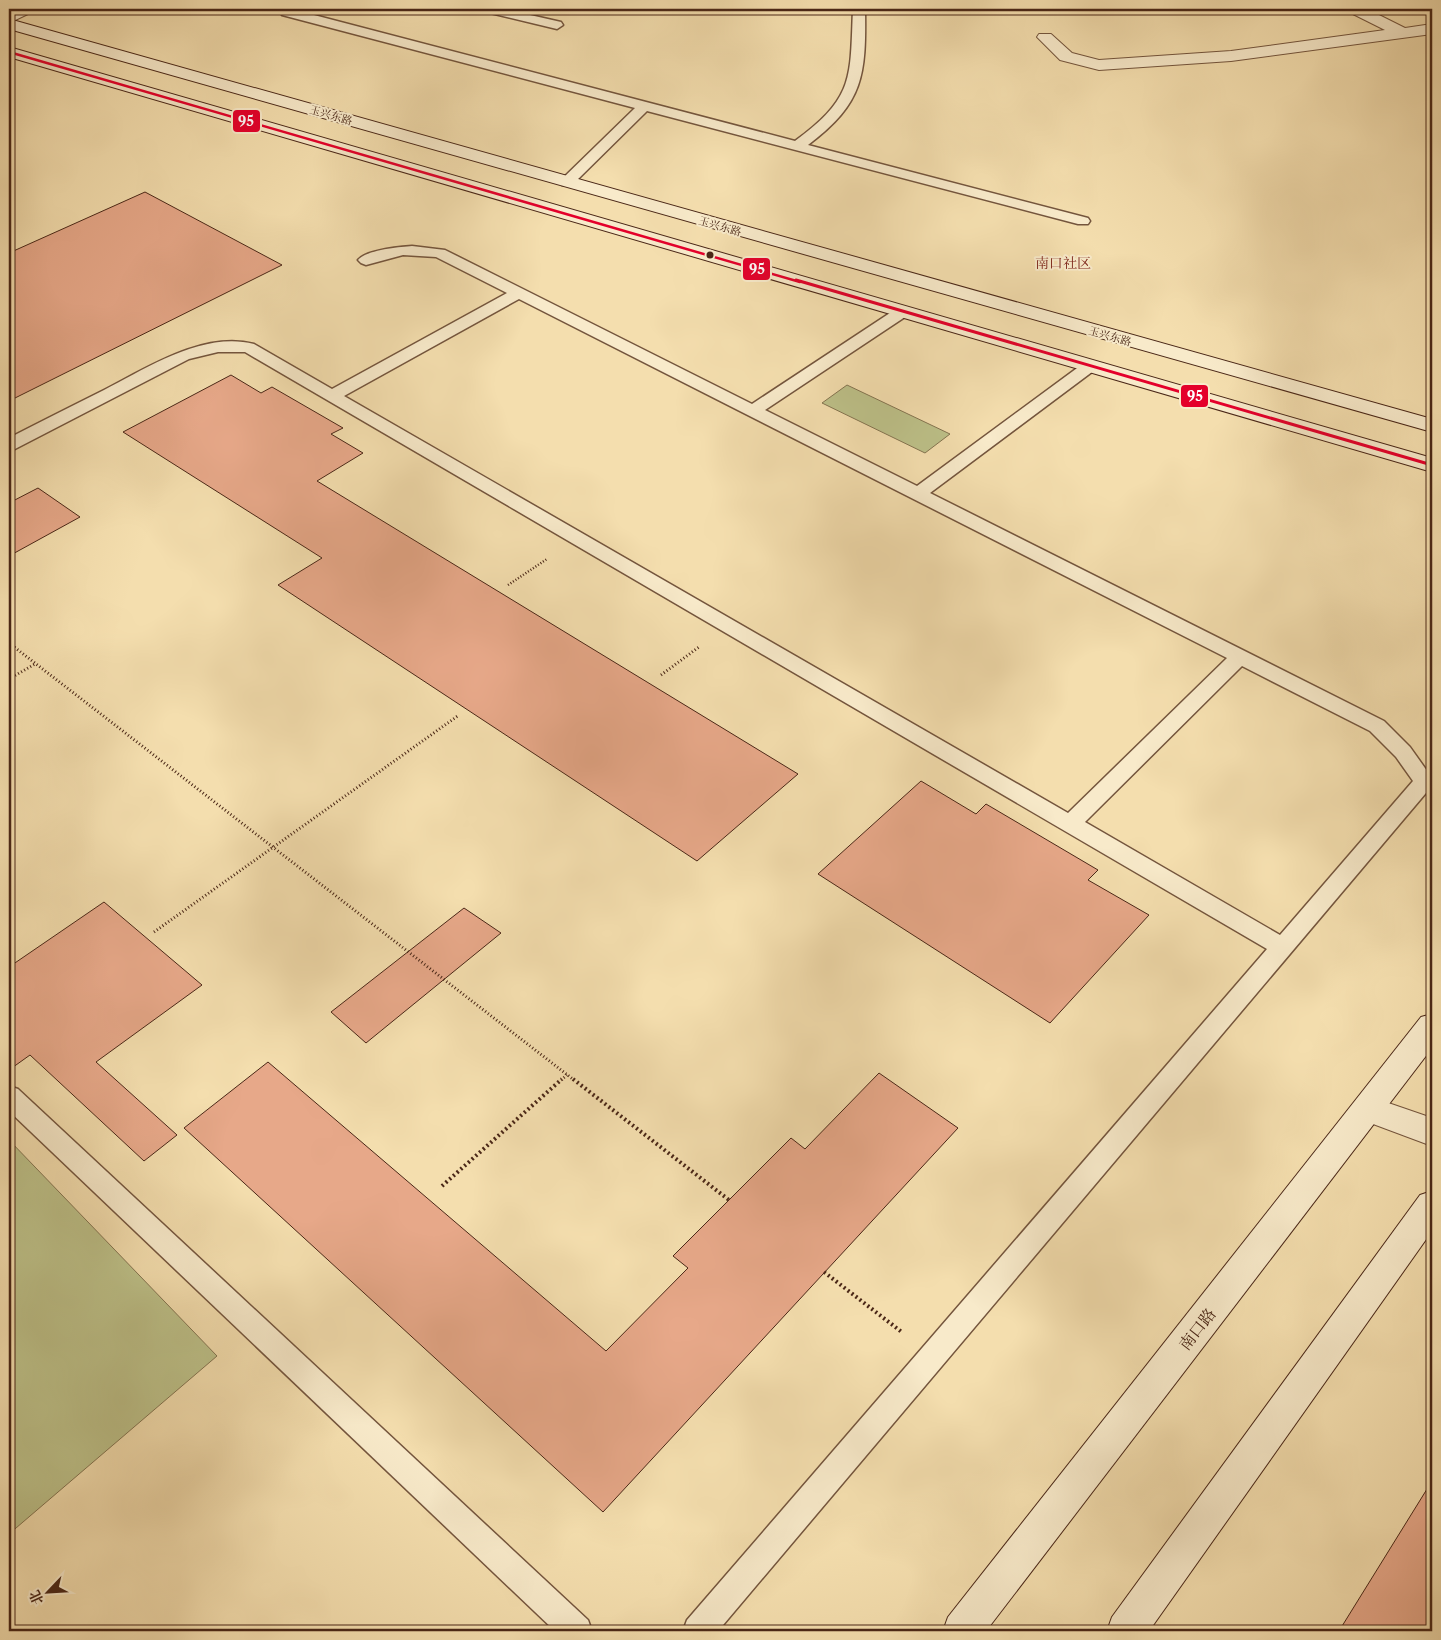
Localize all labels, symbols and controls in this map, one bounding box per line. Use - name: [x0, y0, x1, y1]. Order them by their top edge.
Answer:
- street label: 玉兴东路: [308, 102, 354, 128]
- line badge: 95: [232, 109, 261, 133]
- text: 95: [238, 112, 254, 130]
- street label: 玉兴东路: [697, 213, 743, 239]
- unlabelled marker: [705, 250, 715, 260]
- district label: 南口社区: [1035, 254, 1091, 272]
- line badge: 95: [742, 257, 771, 281]
- text: 95: [749, 260, 765, 278]
- street label: 玉兴东路: [1087, 323, 1133, 349]
- line badge: 95: [1180, 384, 1209, 408]
- text: 95: [1187, 387, 1203, 405]
- street label: 南口路: [1174, 1304, 1220, 1354]
- north arrow: [22, 1568, 72, 1618]
- text: 北: [25, 1587, 47, 1608]

